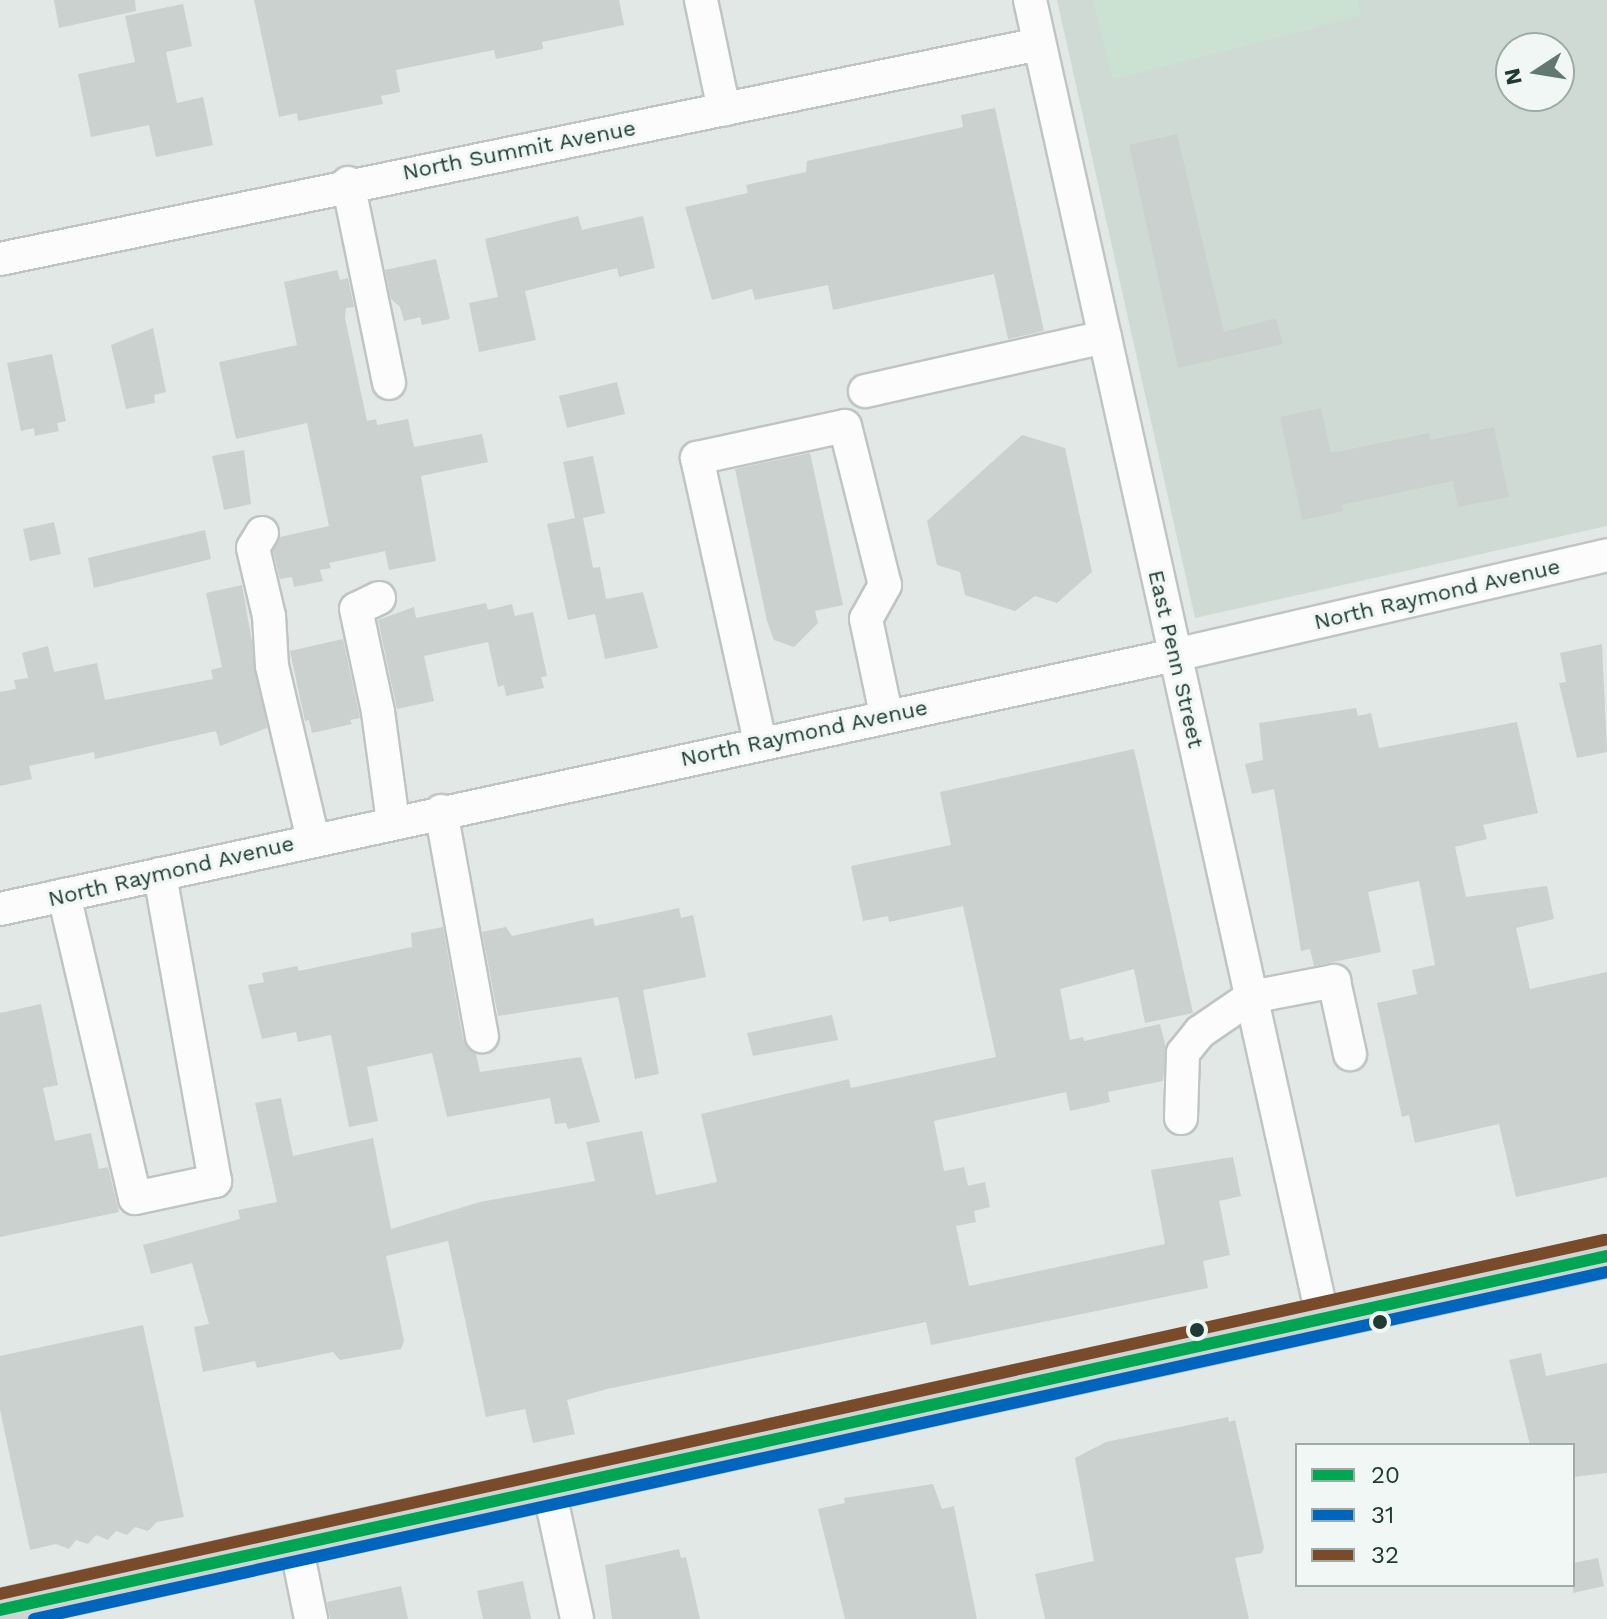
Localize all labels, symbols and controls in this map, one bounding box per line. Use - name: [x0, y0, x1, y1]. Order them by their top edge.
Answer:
- north arrow: [1495, 32, 1575, 112]
- text: N: [1499, 66, 1527, 87]
- street label: North Summit Avenue: [400, 114, 638, 186]
- street label: North Raymond Avenue: [1311, 553, 1563, 635]
- street label: East Penn Street: [1143, 568, 1209, 750]
- street label: North Raymond Avenue: [678, 694, 930, 772]
- street label: North Raymond Avenue: [45, 830, 297, 912]
- unlabelled marker: [1372, 1314, 1388, 1330]
- unlabelled marker: [1189, 1322, 1205, 1338]
- legend: [1295, 1443, 1575, 1587]
- text: 20: [1371, 1461, 1400, 1489]
- text: 31: [1371, 1501, 1394, 1529]
- text: 32: [1371, 1541, 1399, 1569]

